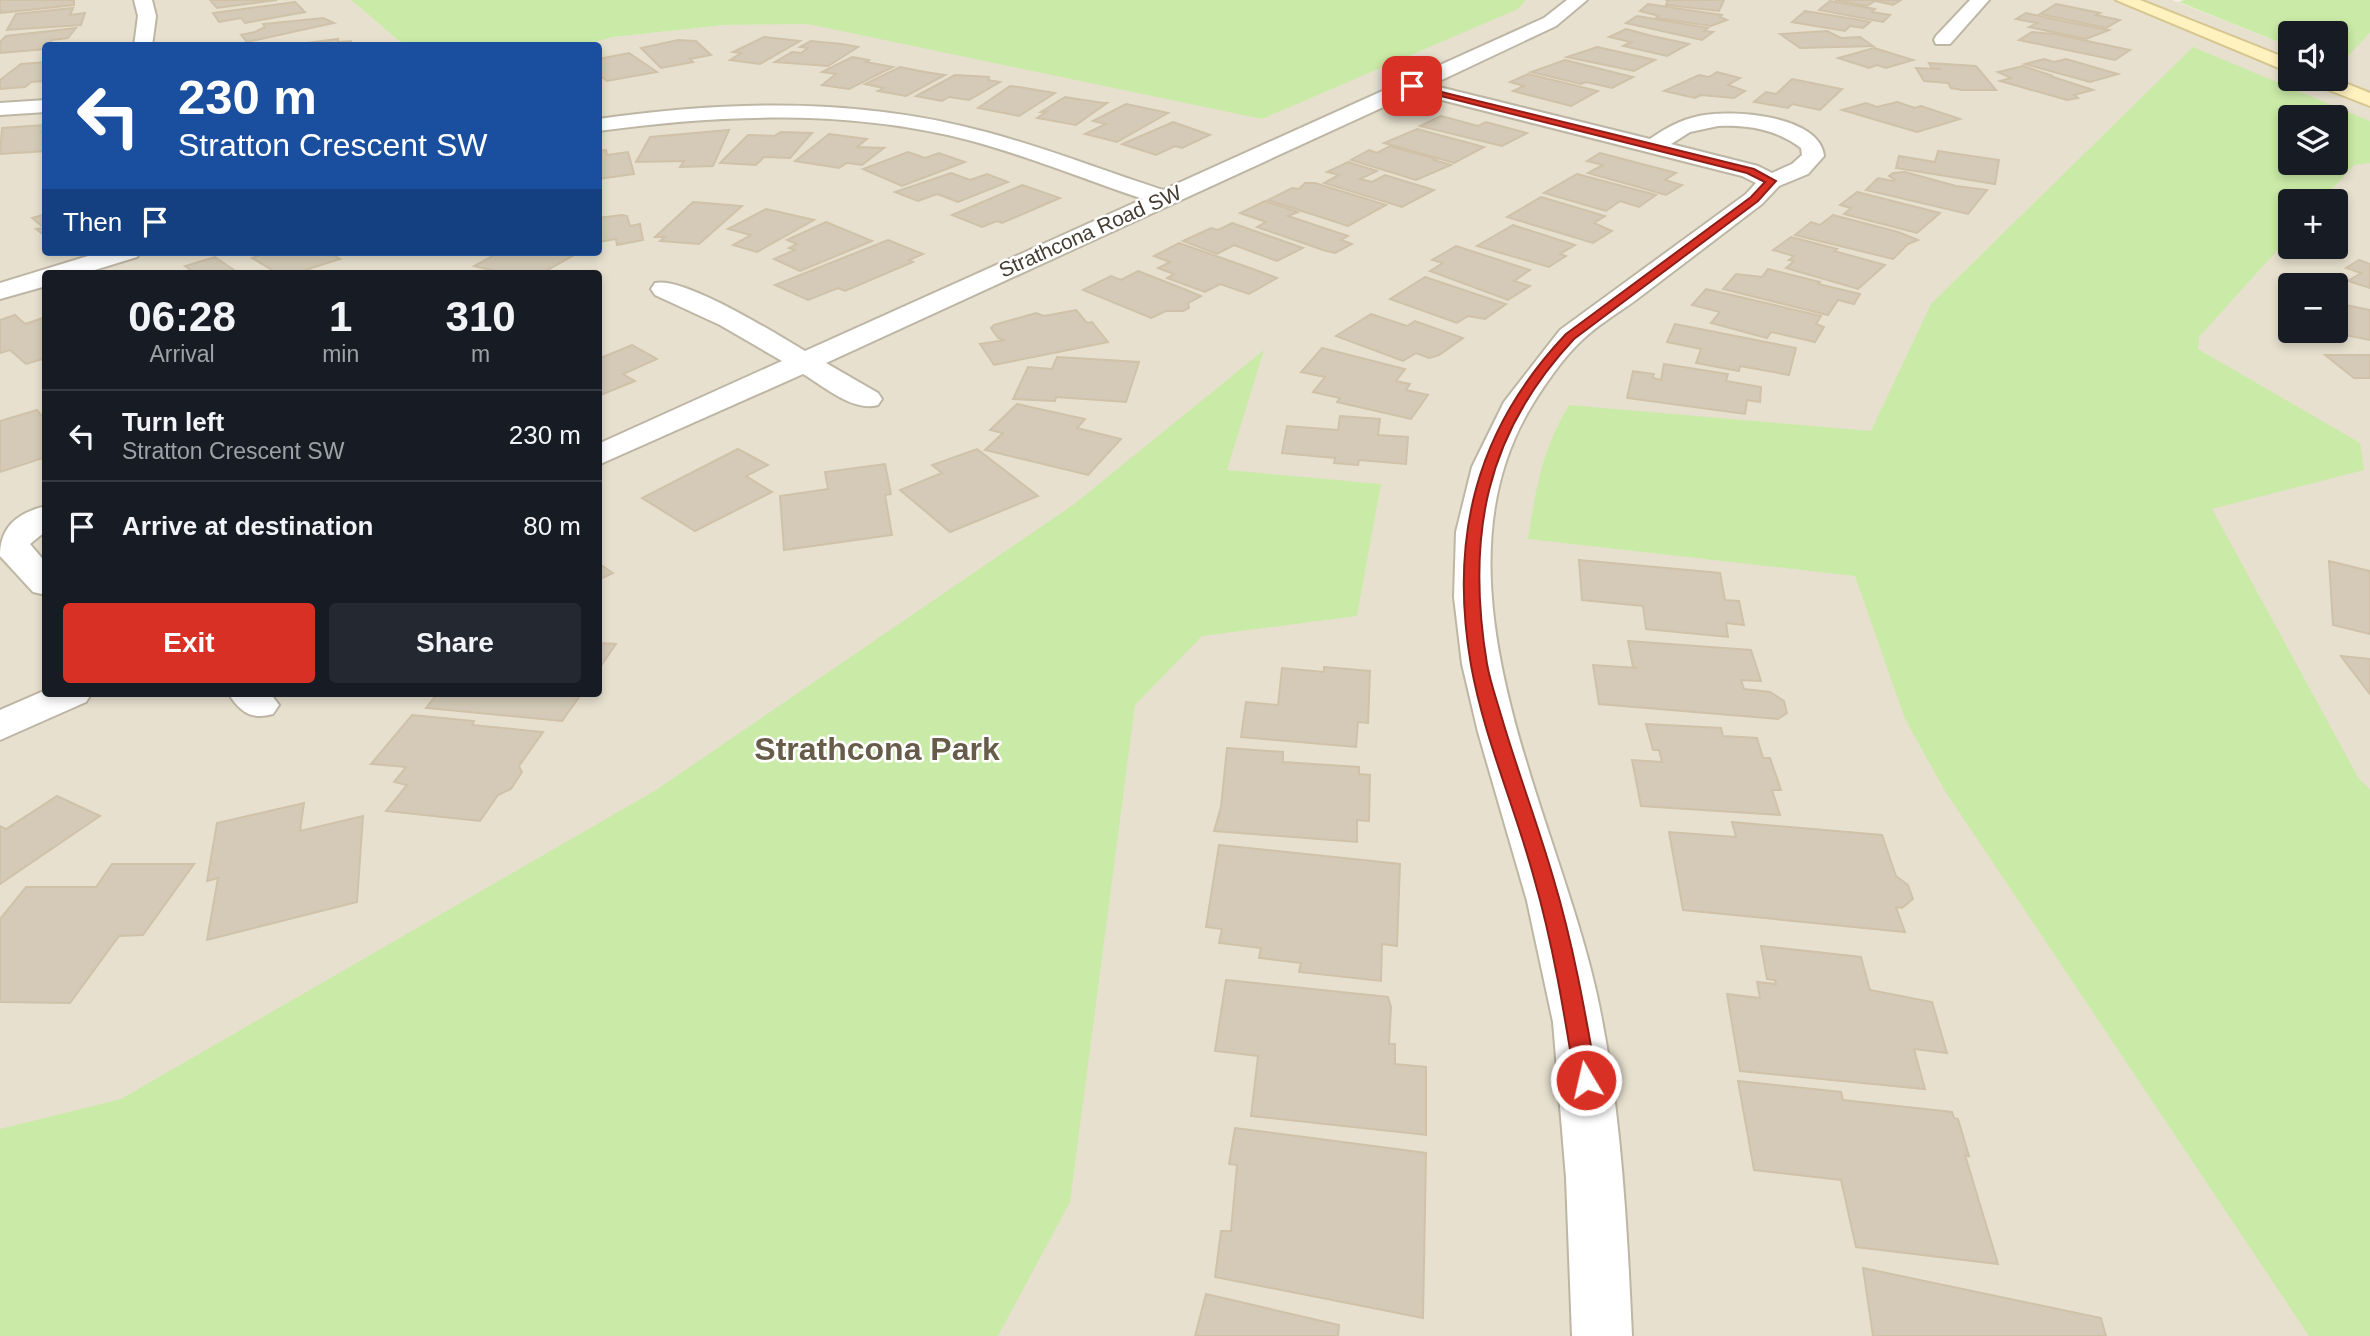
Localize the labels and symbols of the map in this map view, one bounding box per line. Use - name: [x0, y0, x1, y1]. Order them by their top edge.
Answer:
- pin: [1382, 56, 1442, 116]
- street label: Strathcona Road SW: [995, 180, 1185, 282]
- district label: Strathcona Park: [754, 731, 1000, 767]
- position arrow: [1549, 1043, 1623, 1117]

